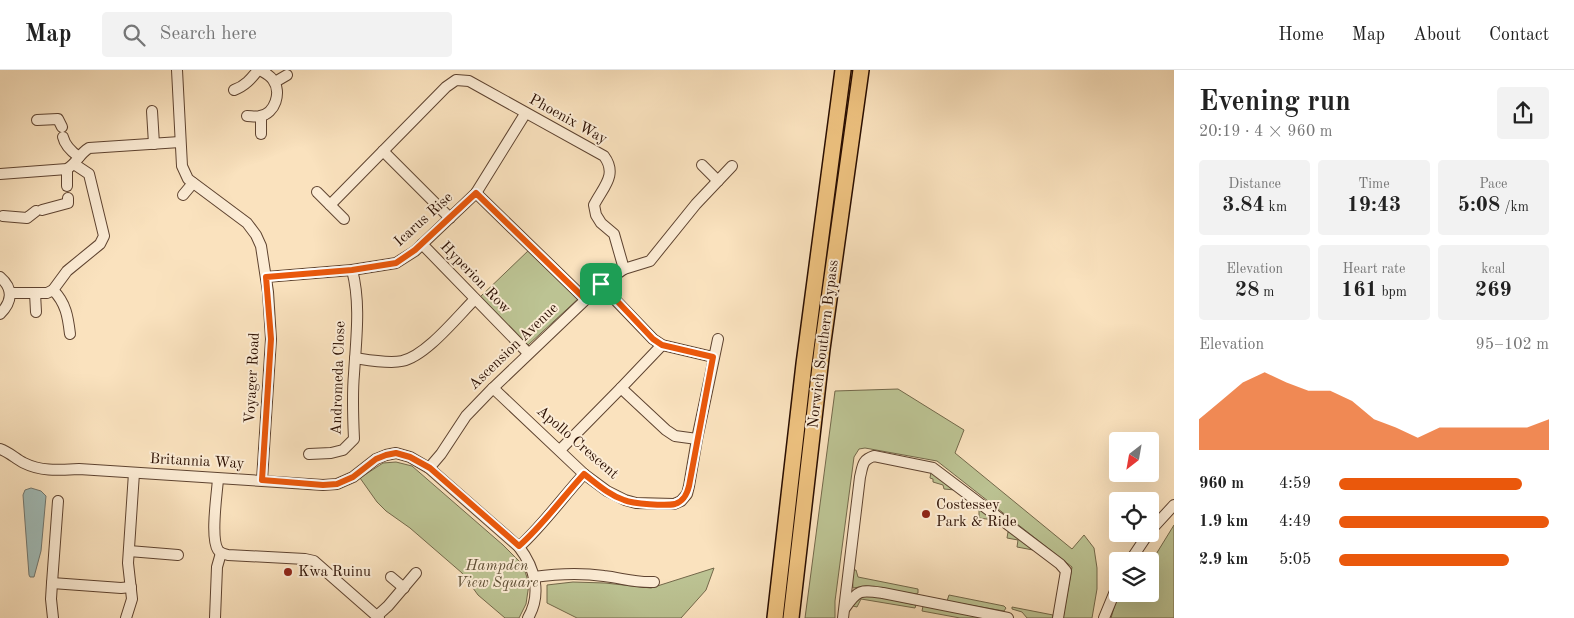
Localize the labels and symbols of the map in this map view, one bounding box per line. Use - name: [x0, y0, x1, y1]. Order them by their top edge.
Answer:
- street label: Phoenix Way: [526, 92, 610, 148]
- street label: Icarus Rise: [392, 190, 456, 250]
- street label: Hyperion Row: [437, 239, 513, 317]
- street label: Norwich Southern Bypass: [806, 259, 842, 429]
- pin: [580, 263, 622, 305]
- street label: Ascension Avenue: [467, 301, 562, 393]
- street label: Andromeda Close: [330, 321, 348, 435]
- street label: Voyager Road: [243, 332, 263, 424]
- street label: Apollo Crescent: [533, 404, 621, 482]
- north arrow: [1109, 432, 1159, 482]
- street label: Britannia Way: [149, 452, 245, 472]
- place label: Costessey Park & Ride: [936, 498, 1017, 530]
- marker: Costessey Park & Ride: [920, 508, 932, 520]
- park label: Hampden View Square: [456, 559, 538, 591]
- place label: Kwa Ruinu: [298, 565, 371, 580]
- marker: Kwa Ruinu: [282, 566, 294, 578]

